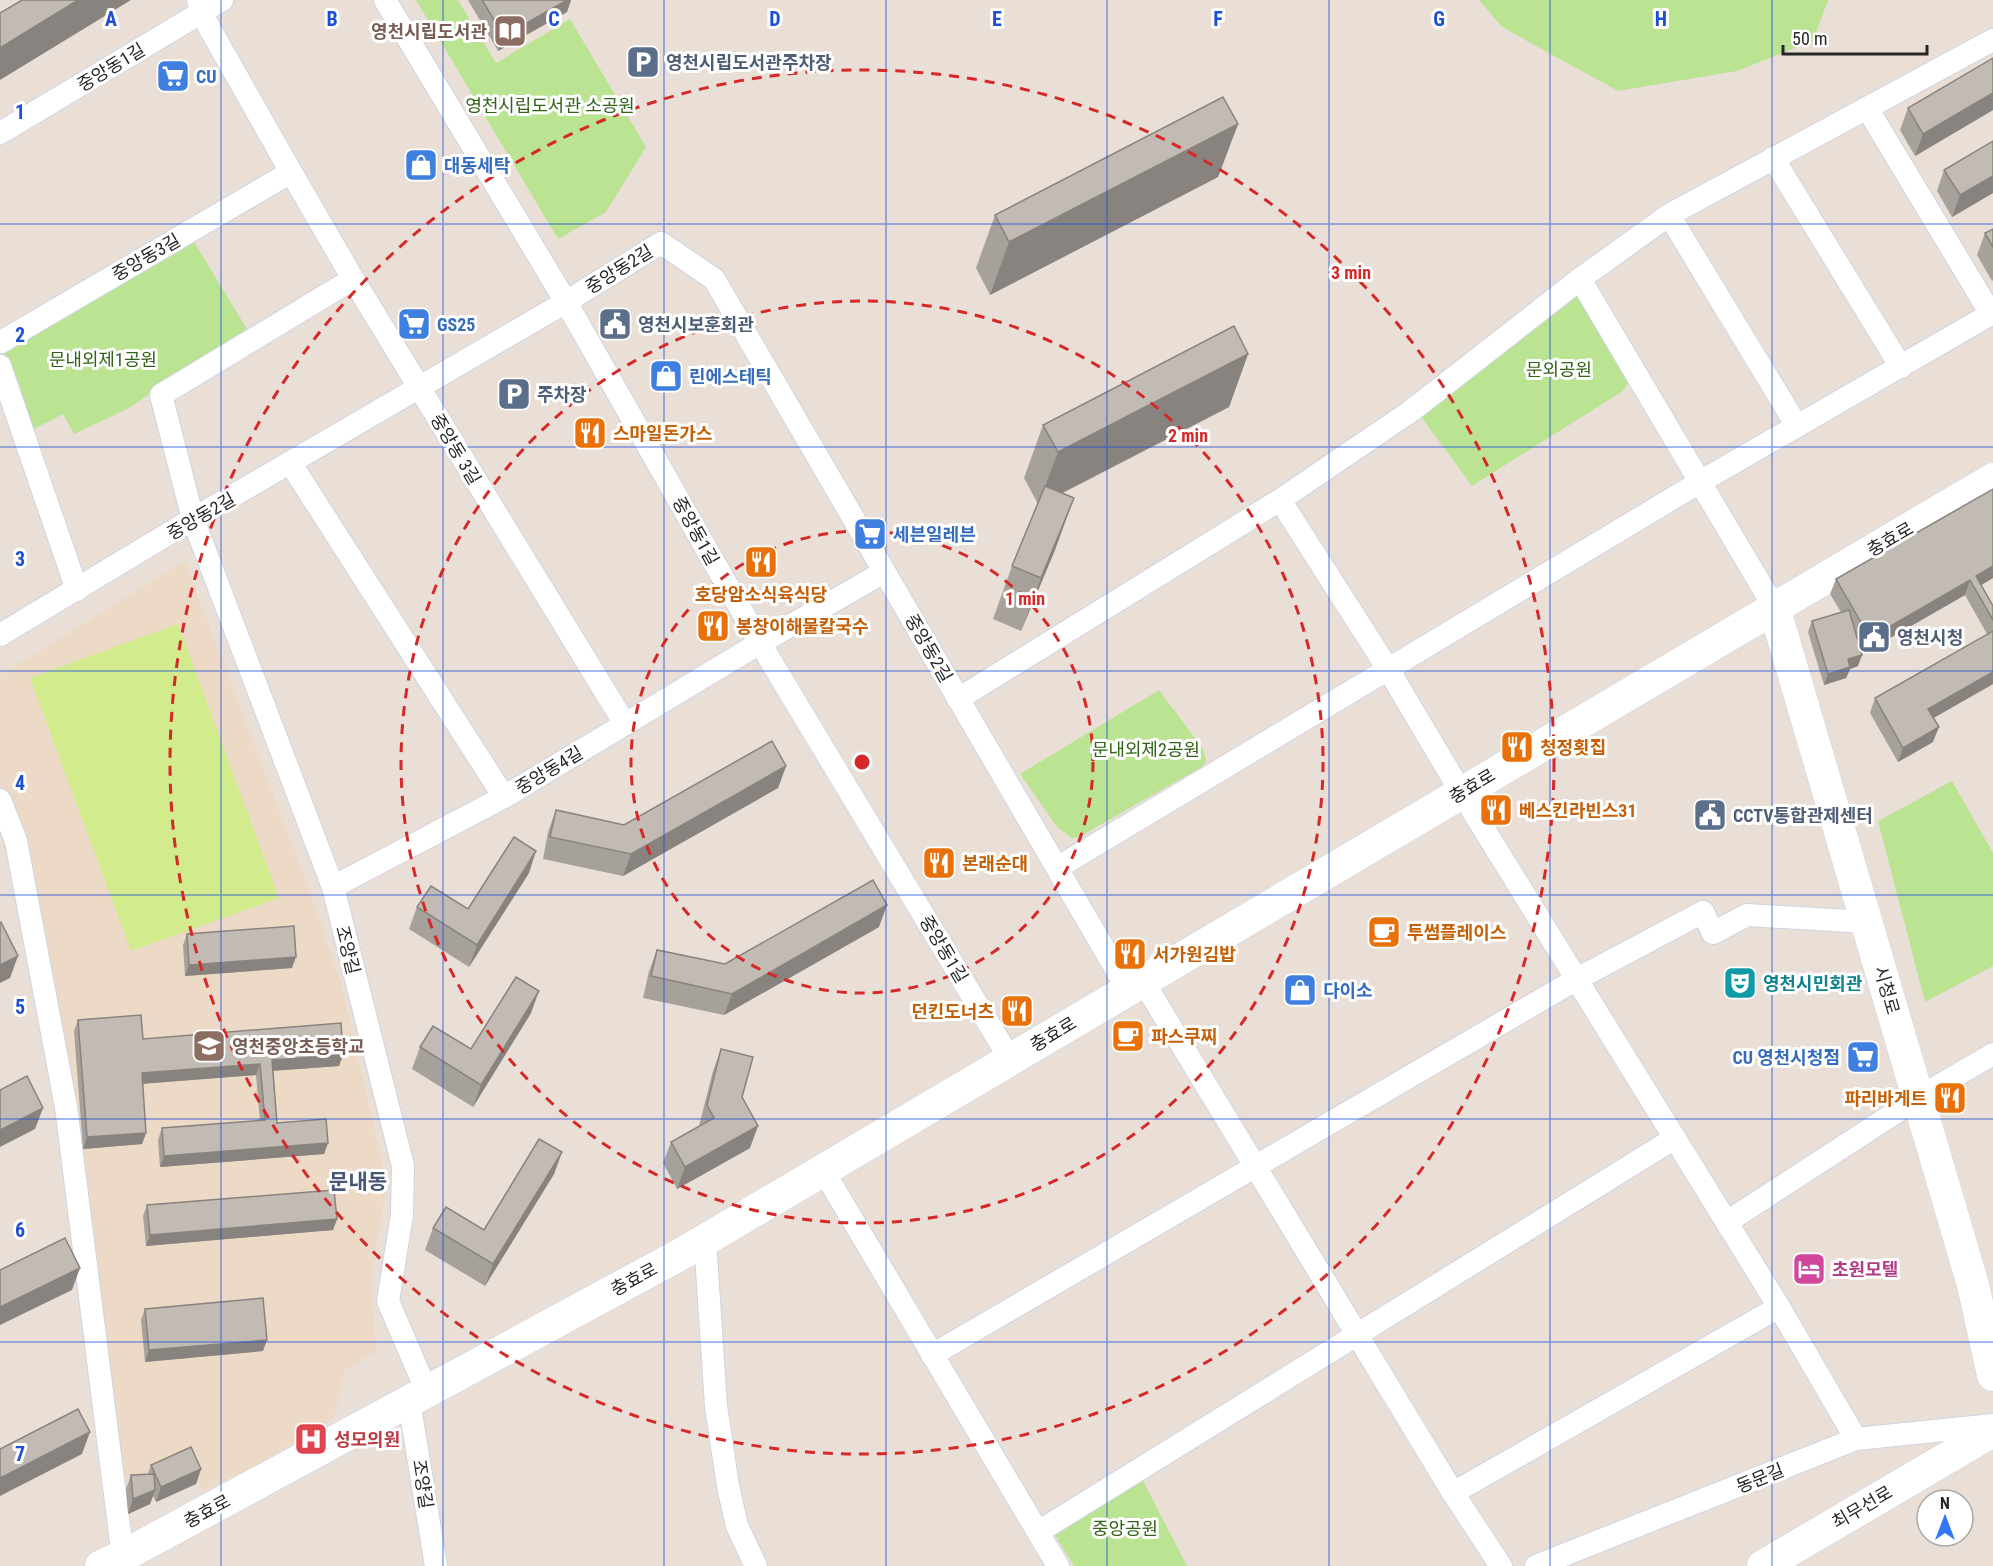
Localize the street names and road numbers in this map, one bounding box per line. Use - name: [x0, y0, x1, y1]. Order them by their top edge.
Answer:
- street label: 중앙동1길: [73, 39, 149, 95]
- street label: 중앙동3길: [108, 229, 184, 285]
- street label: 중앙동2길: [582, 240, 656, 298]
- street label: 중앙동 3길: [427, 410, 485, 488]
- street label: 중앙동2길: [163, 488, 239, 544]
- street label: 중앙동1길: [669, 493, 723, 569]
- street label: 충효로: [1863, 517, 1917, 561]
- street label: 중앙동2길: [901, 610, 957, 686]
- street label: 중앙동4길: [511, 742, 587, 798]
- street label: 충효로: [1445, 764, 1499, 808]
- street label: 중앙동1길: [916, 911, 972, 987]
- street label: 조양길: [332, 923, 364, 977]
- street label: 시청로: [1870, 963, 1904, 1017]
- street label: 충효로: [1026, 1012, 1080, 1056]
- street label: 충효로: [607, 1258, 661, 1300]
- street label: 조양길: [409, 1458, 437, 1510]
- street label: 동문길: [1733, 1459, 1787, 1497]
- street label: 최무선로: [1828, 1481, 1896, 1533]
- street label: 충효로: [180, 1490, 234, 1532]

